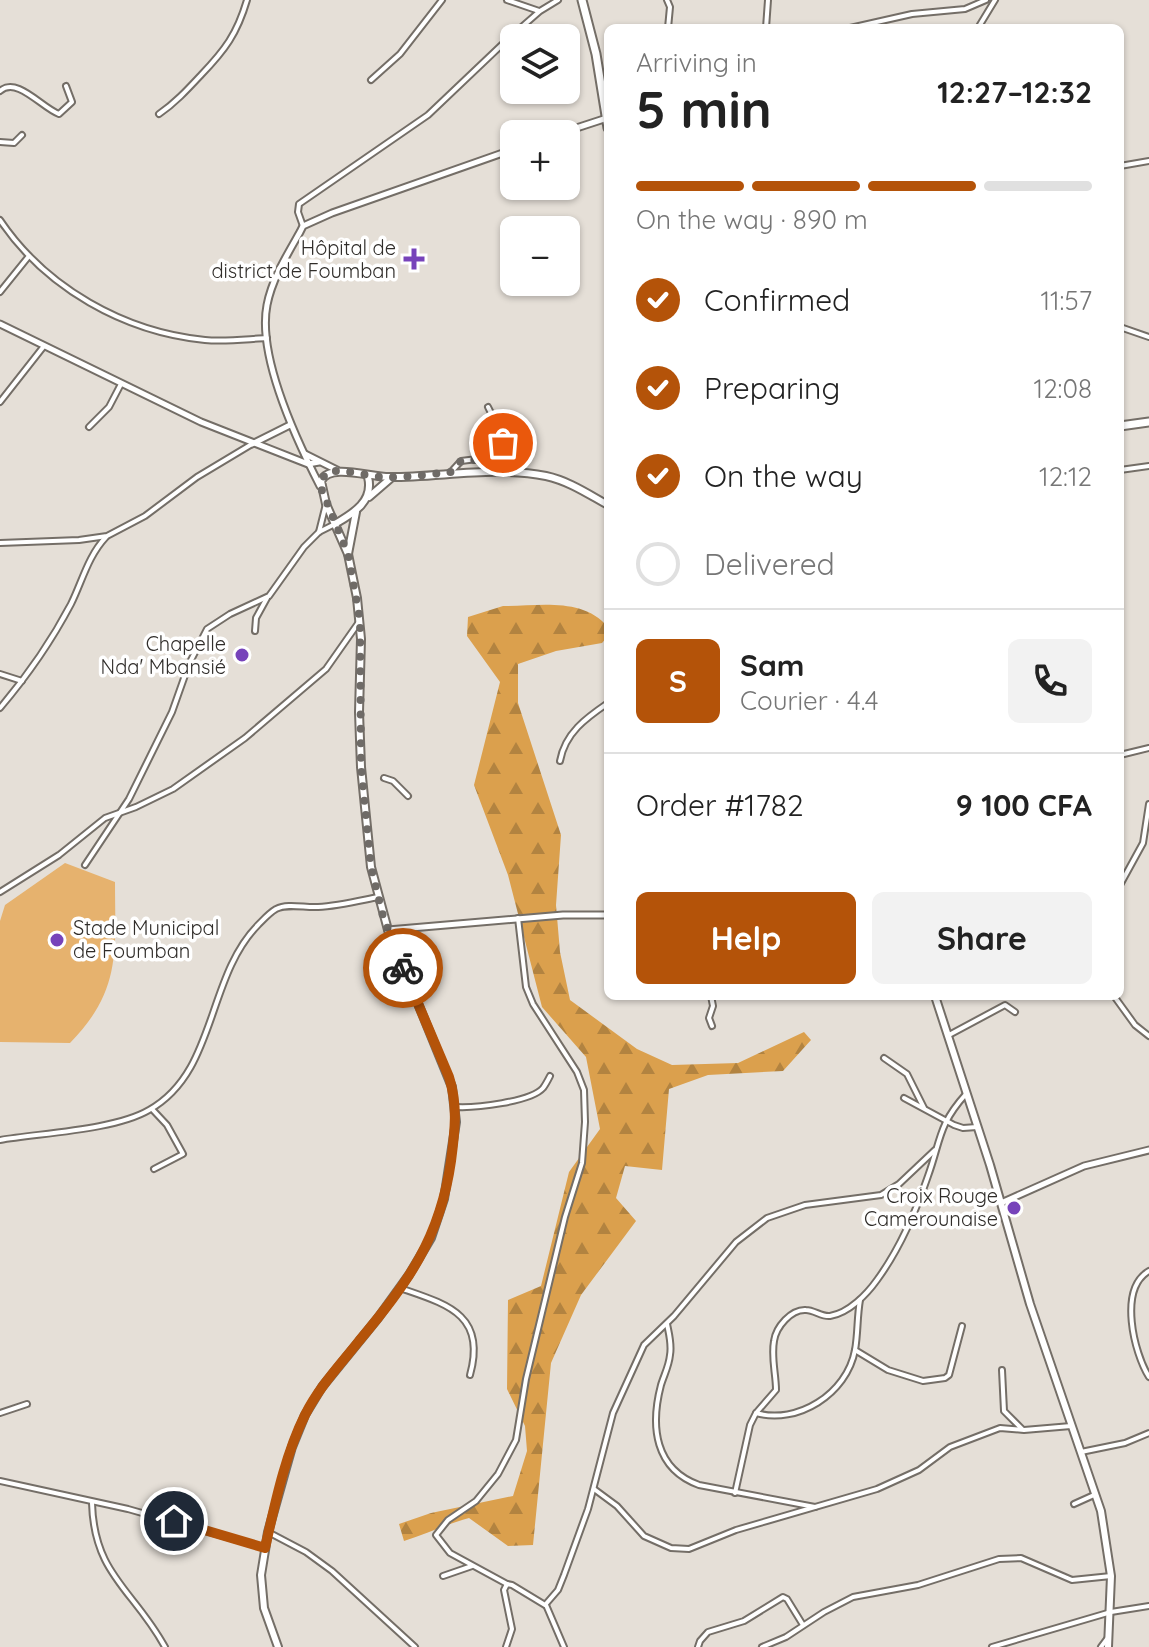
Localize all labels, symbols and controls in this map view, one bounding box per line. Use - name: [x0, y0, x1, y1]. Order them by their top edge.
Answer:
- map controls: [500, 24, 580, 296]
- button: layers: [500, 24, 580, 104]
- text: Arriving in: [636, 46, 757, 79]
- text: 12:27–12:32: [937, 73, 1092, 111]
- text: 5 min: [636, 76, 772, 141]
- button: +: [500, 120, 580, 200]
- text: On the way · 890 m: [636, 203, 868, 236]
- button: −: [500, 216, 580, 296]
- place label: Hôpital de district de Foumban: [211, 235, 396, 283]
- marker: Hôpital de district de Foumban: [403, 248, 425, 270]
- icon: check: [636, 278, 680, 322]
- text: Confirmed: [704, 281, 850, 319]
- text: 11:57: [1040, 284, 1092, 317]
- icon: check: [636, 366, 680, 410]
- text: Preparing: [704, 369, 840, 407]
- text: 12:08: [1034, 372, 1092, 405]
- pin: [469, 409, 537, 477]
- icon: bag: [481, 421, 525, 465]
- icon: check: [636, 454, 680, 498]
- text: On the way: [704, 457, 863, 495]
- text: 12:12: [1039, 460, 1092, 493]
- text: Delivered: [704, 545, 835, 583]
- place label: Chapelle Nda' Mbansié: [101, 631, 226, 679]
- button: phone: [1008, 639, 1092, 723]
- marker: Chapelle Nda' Mbansié: [233, 646, 251, 664]
- text: Sam: [740, 646, 804, 684]
- text: S: [669, 662, 687, 700]
- text: Courier · 4.4: [740, 684, 878, 717]
- text: Order #1782: [636, 786, 804, 824]
- text: 9 100 CFA: [956, 786, 1092, 824]
- button: Help: [636, 892, 856, 984]
- button: Share: [872, 892, 1092, 984]
- place label: Stade Municipal de Foumban: [73, 915, 219, 963]
- courier: [363, 928, 443, 1008]
- marker: Stade Municipal de Foumban: [48, 931, 66, 949]
- icon: bike: [381, 946, 425, 990]
- place label: Croix Rouge Camerounaise: [864, 1183, 998, 1231]
- marker: Croix Rouge Camerounaise: [1005, 1199, 1023, 1217]
- pin: [140, 1487, 208, 1555]
- icon: home: [152, 1499, 196, 1543]

